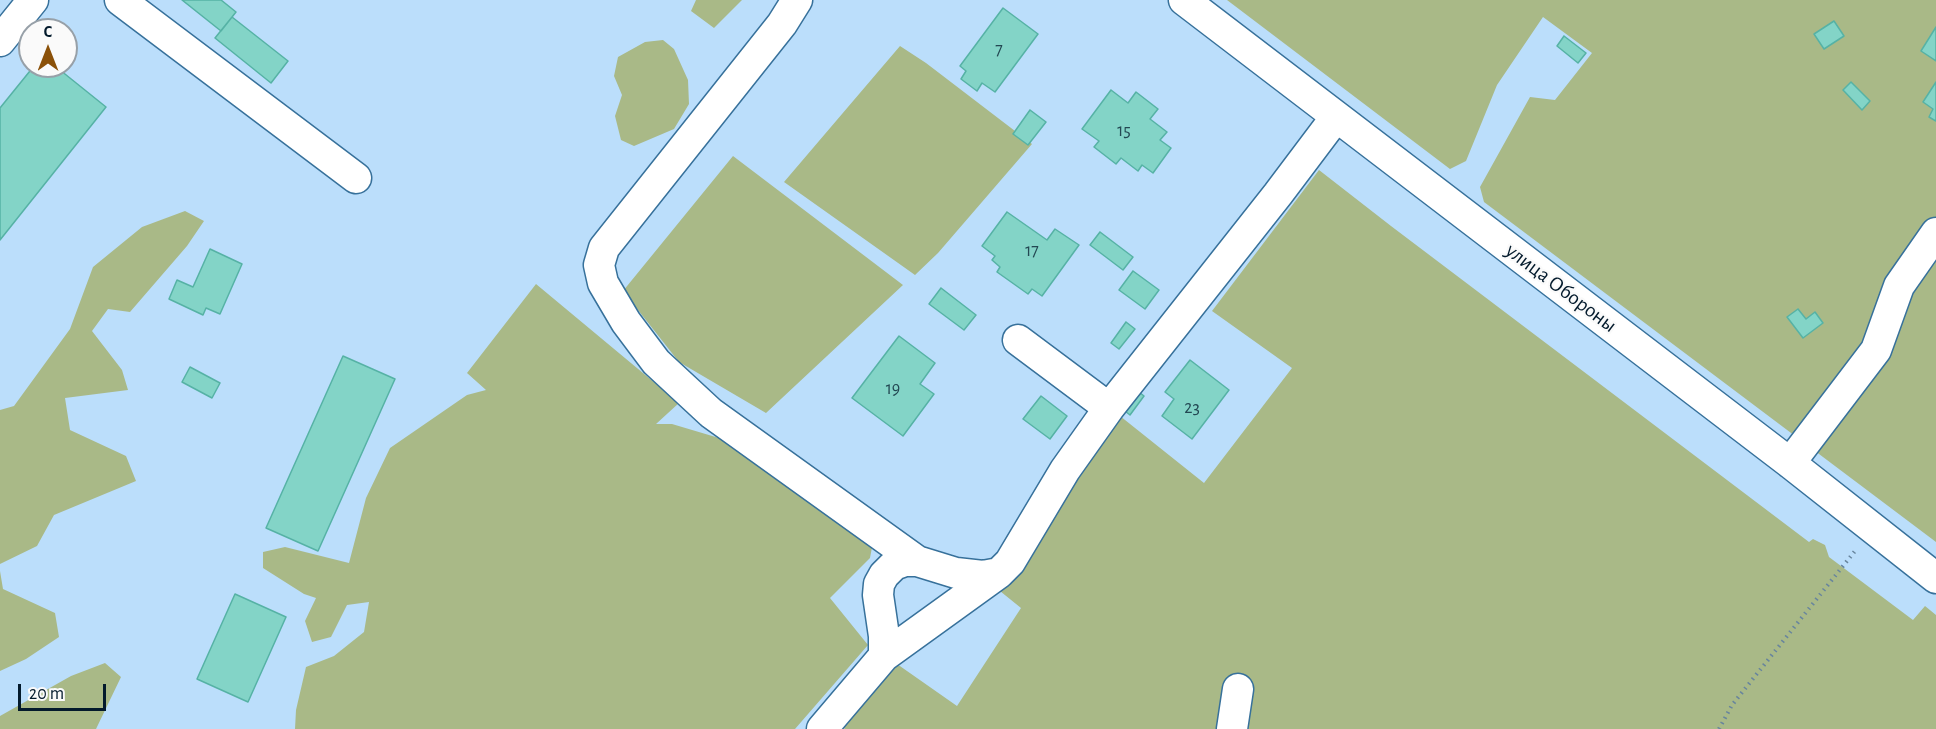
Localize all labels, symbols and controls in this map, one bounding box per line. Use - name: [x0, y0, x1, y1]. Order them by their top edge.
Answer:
- north arrow: [18, 18, 78, 78]
- text: С: [44, 24, 52, 40]
- house number: 7: [995, 39, 1003, 61]
- house number: 15: [1117, 120, 1131, 142]
- street label: улица Обороны: [1500, 238, 1622, 338]
- house number: 17: [1025, 240, 1039, 262]
- house number: 19: [886, 378, 900, 400]
- house number: 23: [1184, 397, 1200, 419]
- scale bar: [21, 672, 110, 710]
- text: 20 m: [29, 685, 64, 703]

